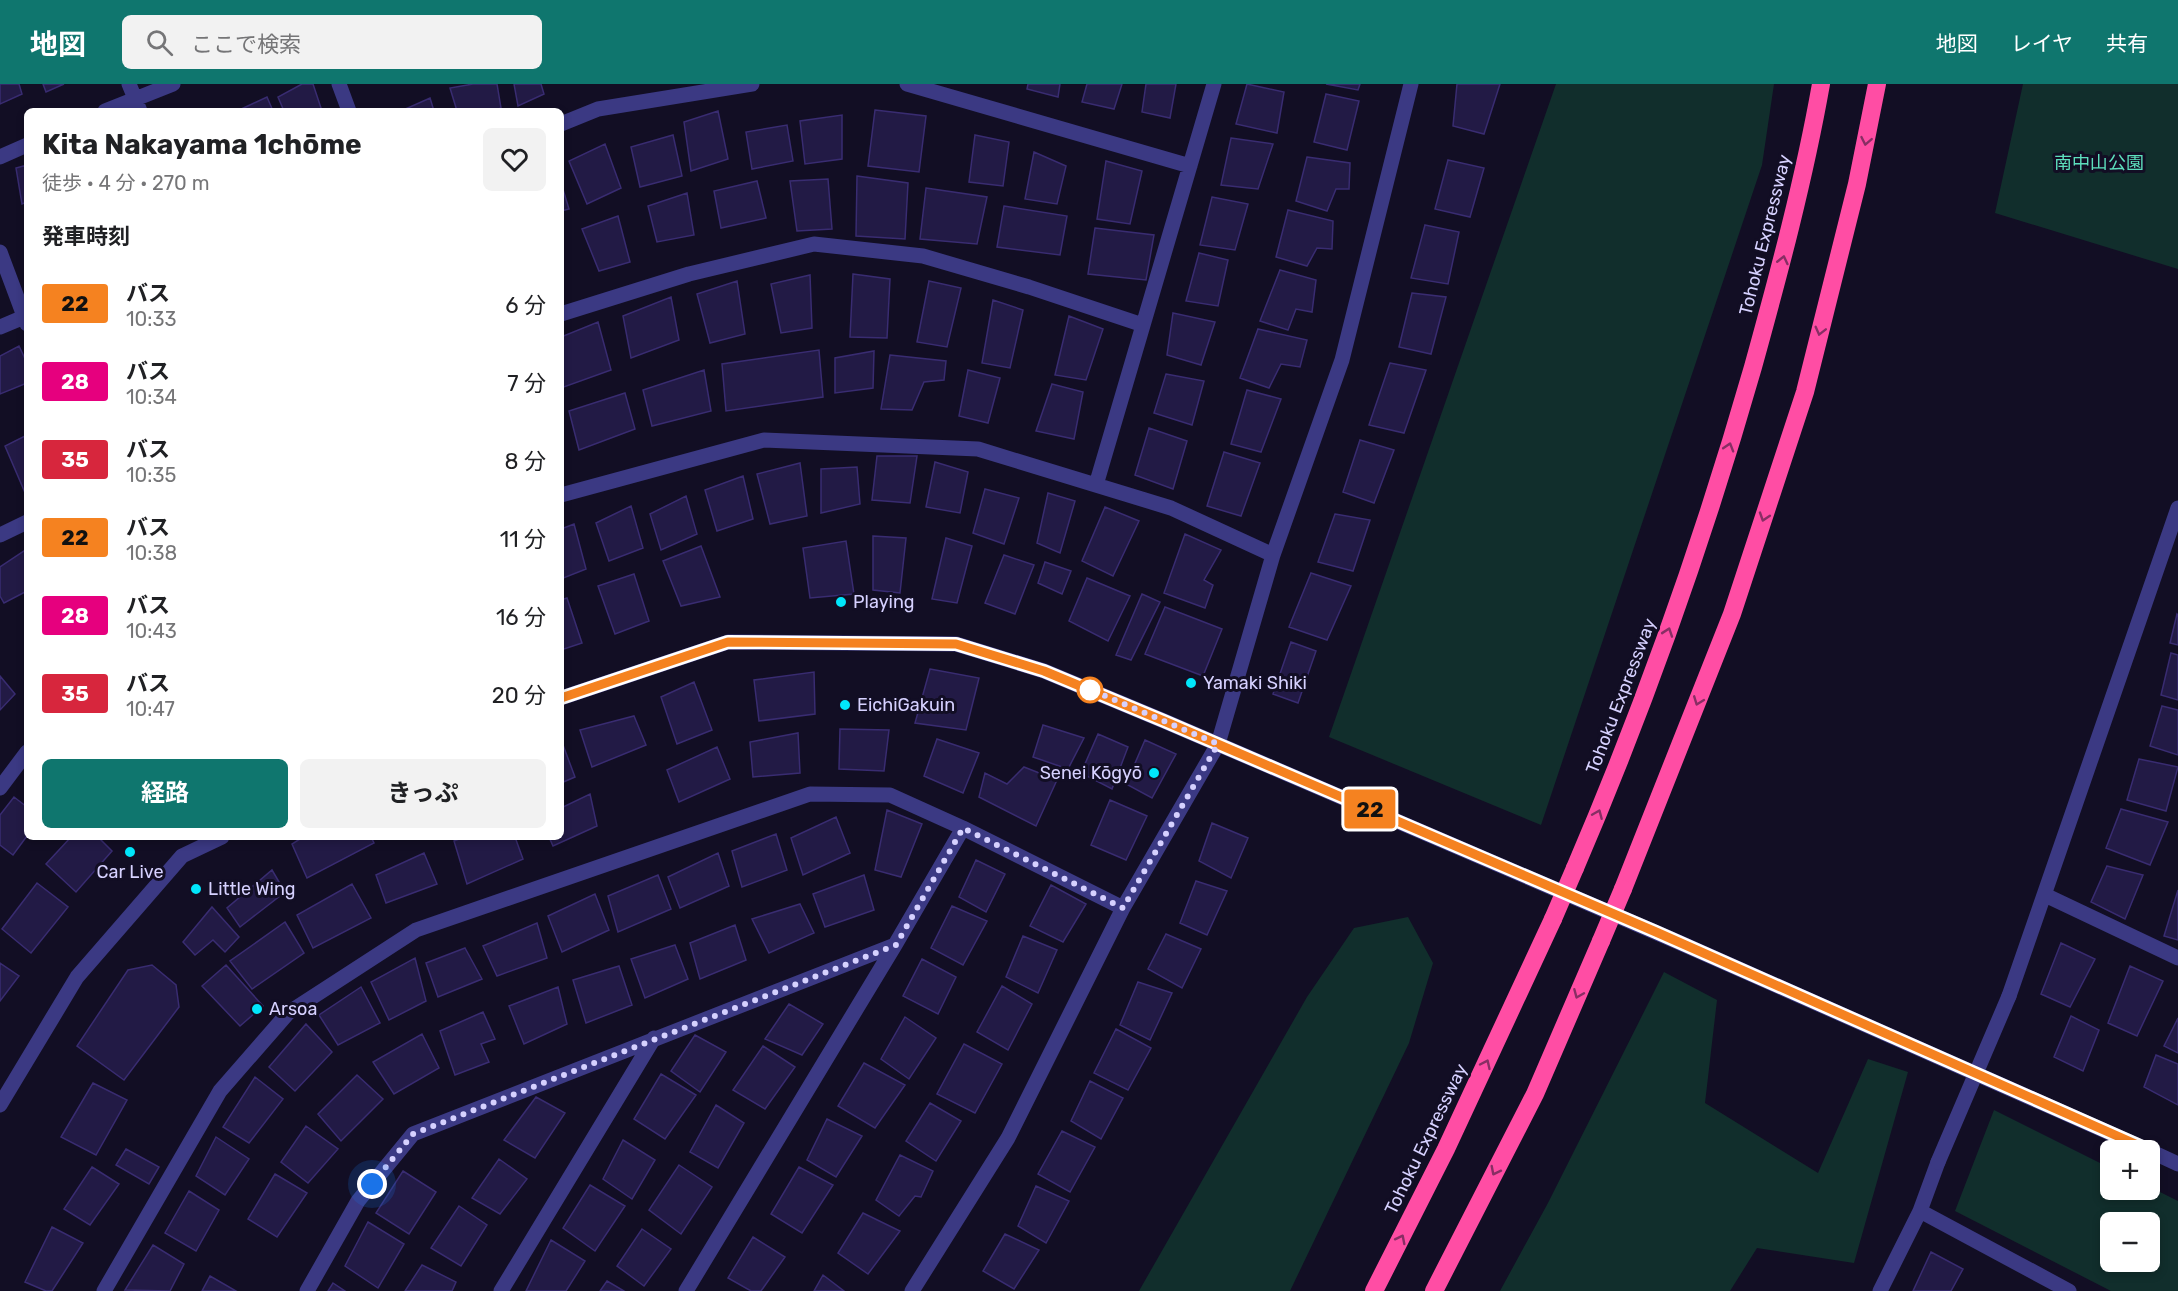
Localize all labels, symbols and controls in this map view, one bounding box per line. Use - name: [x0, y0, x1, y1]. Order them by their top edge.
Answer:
- search box: [122, 15, 542, 69]
- icon: search: [143, 26, 176, 59]
- text: 地図: [30, 28, 86, 61]
- text: ここで検索: [191, 31, 301, 58]
- text: 地図: [1936, 31, 1978, 56]
- text: レイヤ: [2011, 31, 2073, 56]
- text: 共有: [2106, 31, 2148, 56]
- text: Kita Nakayama 1chōme: [42, 128, 362, 161]
- button: heart: [483, 128, 546, 191]
- one-way arrow: [1860, 136, 1873, 146]
- street label: Tohoku Expressway: [1734, 152, 1796, 318]
- park label: 南中山公園: [2054, 152, 2144, 174]
- text: 徒歩 · 4 分 · 270 m: [42, 171, 210, 195]
- text: 発車時刻: [42, 223, 130, 250]
- one-way arrow: [1775, 255, 1788, 265]
- text: バス: [126, 280, 170, 307]
- text: 22: [61, 291, 89, 316]
- text: 6 分: [505, 292, 546, 319]
- text: 10:33: [126, 307, 176, 331]
- one-way arrow: [1815, 326, 1828, 336]
- text: バス: [126, 358, 170, 385]
- text: 28: [61, 369, 89, 394]
- text: 7 分: [507, 370, 546, 397]
- text: 10:34: [126, 385, 177, 409]
- text: バス: [126, 436, 170, 463]
- one-way arrow: [1722, 442, 1734, 453]
- text: 35: [61, 447, 89, 472]
- text: 8 分: [505, 448, 546, 475]
- text: 10:35: [126, 463, 176, 487]
- one-way arrow: [1759, 511, 1771, 522]
- text: バス: [126, 514, 170, 541]
- text: 22: [61, 525, 89, 550]
- text: 11 分: [500, 526, 546, 553]
- text: 10:38: [126, 541, 177, 565]
- place label: Playing: [853, 591, 915, 613]
- text: バス: [126, 592, 170, 619]
- marker: Playing: [834, 595, 848, 609]
- text: 28: [61, 603, 89, 628]
- text: 16 分: [496, 604, 546, 631]
- street label: Tohoku Expressway: [1581, 615, 1661, 777]
- text: 10:43: [126, 619, 177, 643]
- one-way arrow: [1660, 627, 1673, 638]
- text: バス: [126, 670, 170, 697]
- place label: Yamaki Shiki: [1203, 672, 1307, 694]
- marker: Yamaki Shiki: [1184, 676, 1198, 690]
- unlabelled marker: [1077, 677, 1103, 703]
- text: 35: [61, 681, 89, 706]
- text: 20 分: [492, 682, 546, 709]
- place label: EichiGakuin: [857, 694, 955, 716]
- one-way arrow: [1693, 695, 1705, 706]
- text: 10:47: [126, 697, 175, 721]
- marker: EichiGakuin: [838, 698, 852, 712]
- button: 経路: [42, 759, 288, 828]
- button: きっぷ: [300, 759, 546, 828]
- place label: Senei Kōgyō: [1040, 762, 1142, 784]
- marker: Senei Kōgyō: [1147, 766, 1161, 780]
- line badge: 22: [1343, 790, 1397, 828]
- text: 22: [1356, 797, 1384, 822]
- one-way arrow: [1591, 810, 1603, 821]
- marker: Car Live: [123, 845, 137, 859]
- place label: Car Live: [97, 861, 163, 883]
- place label: Little Wing: [208, 878, 296, 900]
- marker: Little Wing: [189, 882, 203, 896]
- one-way arrow: [1573, 988, 1585, 999]
- place label: Arsoa: [269, 998, 317, 1020]
- marker: Arsoa: [250, 1002, 264, 1016]
- one-way arrow: [1479, 1059, 1491, 1070]
- street label: Tohoku Expressway: [1380, 1060, 1472, 1218]
- map controls: [2100, 1140, 2160, 1272]
- button: +: [2100, 1140, 2160, 1200]
- one-way arrow: [1491, 1165, 1503, 1176]
- your location: [357, 1169, 387, 1199]
- button: −: [2100, 1212, 2160, 1272]
- one-way arrow: [1393, 1234, 1405, 1245]

